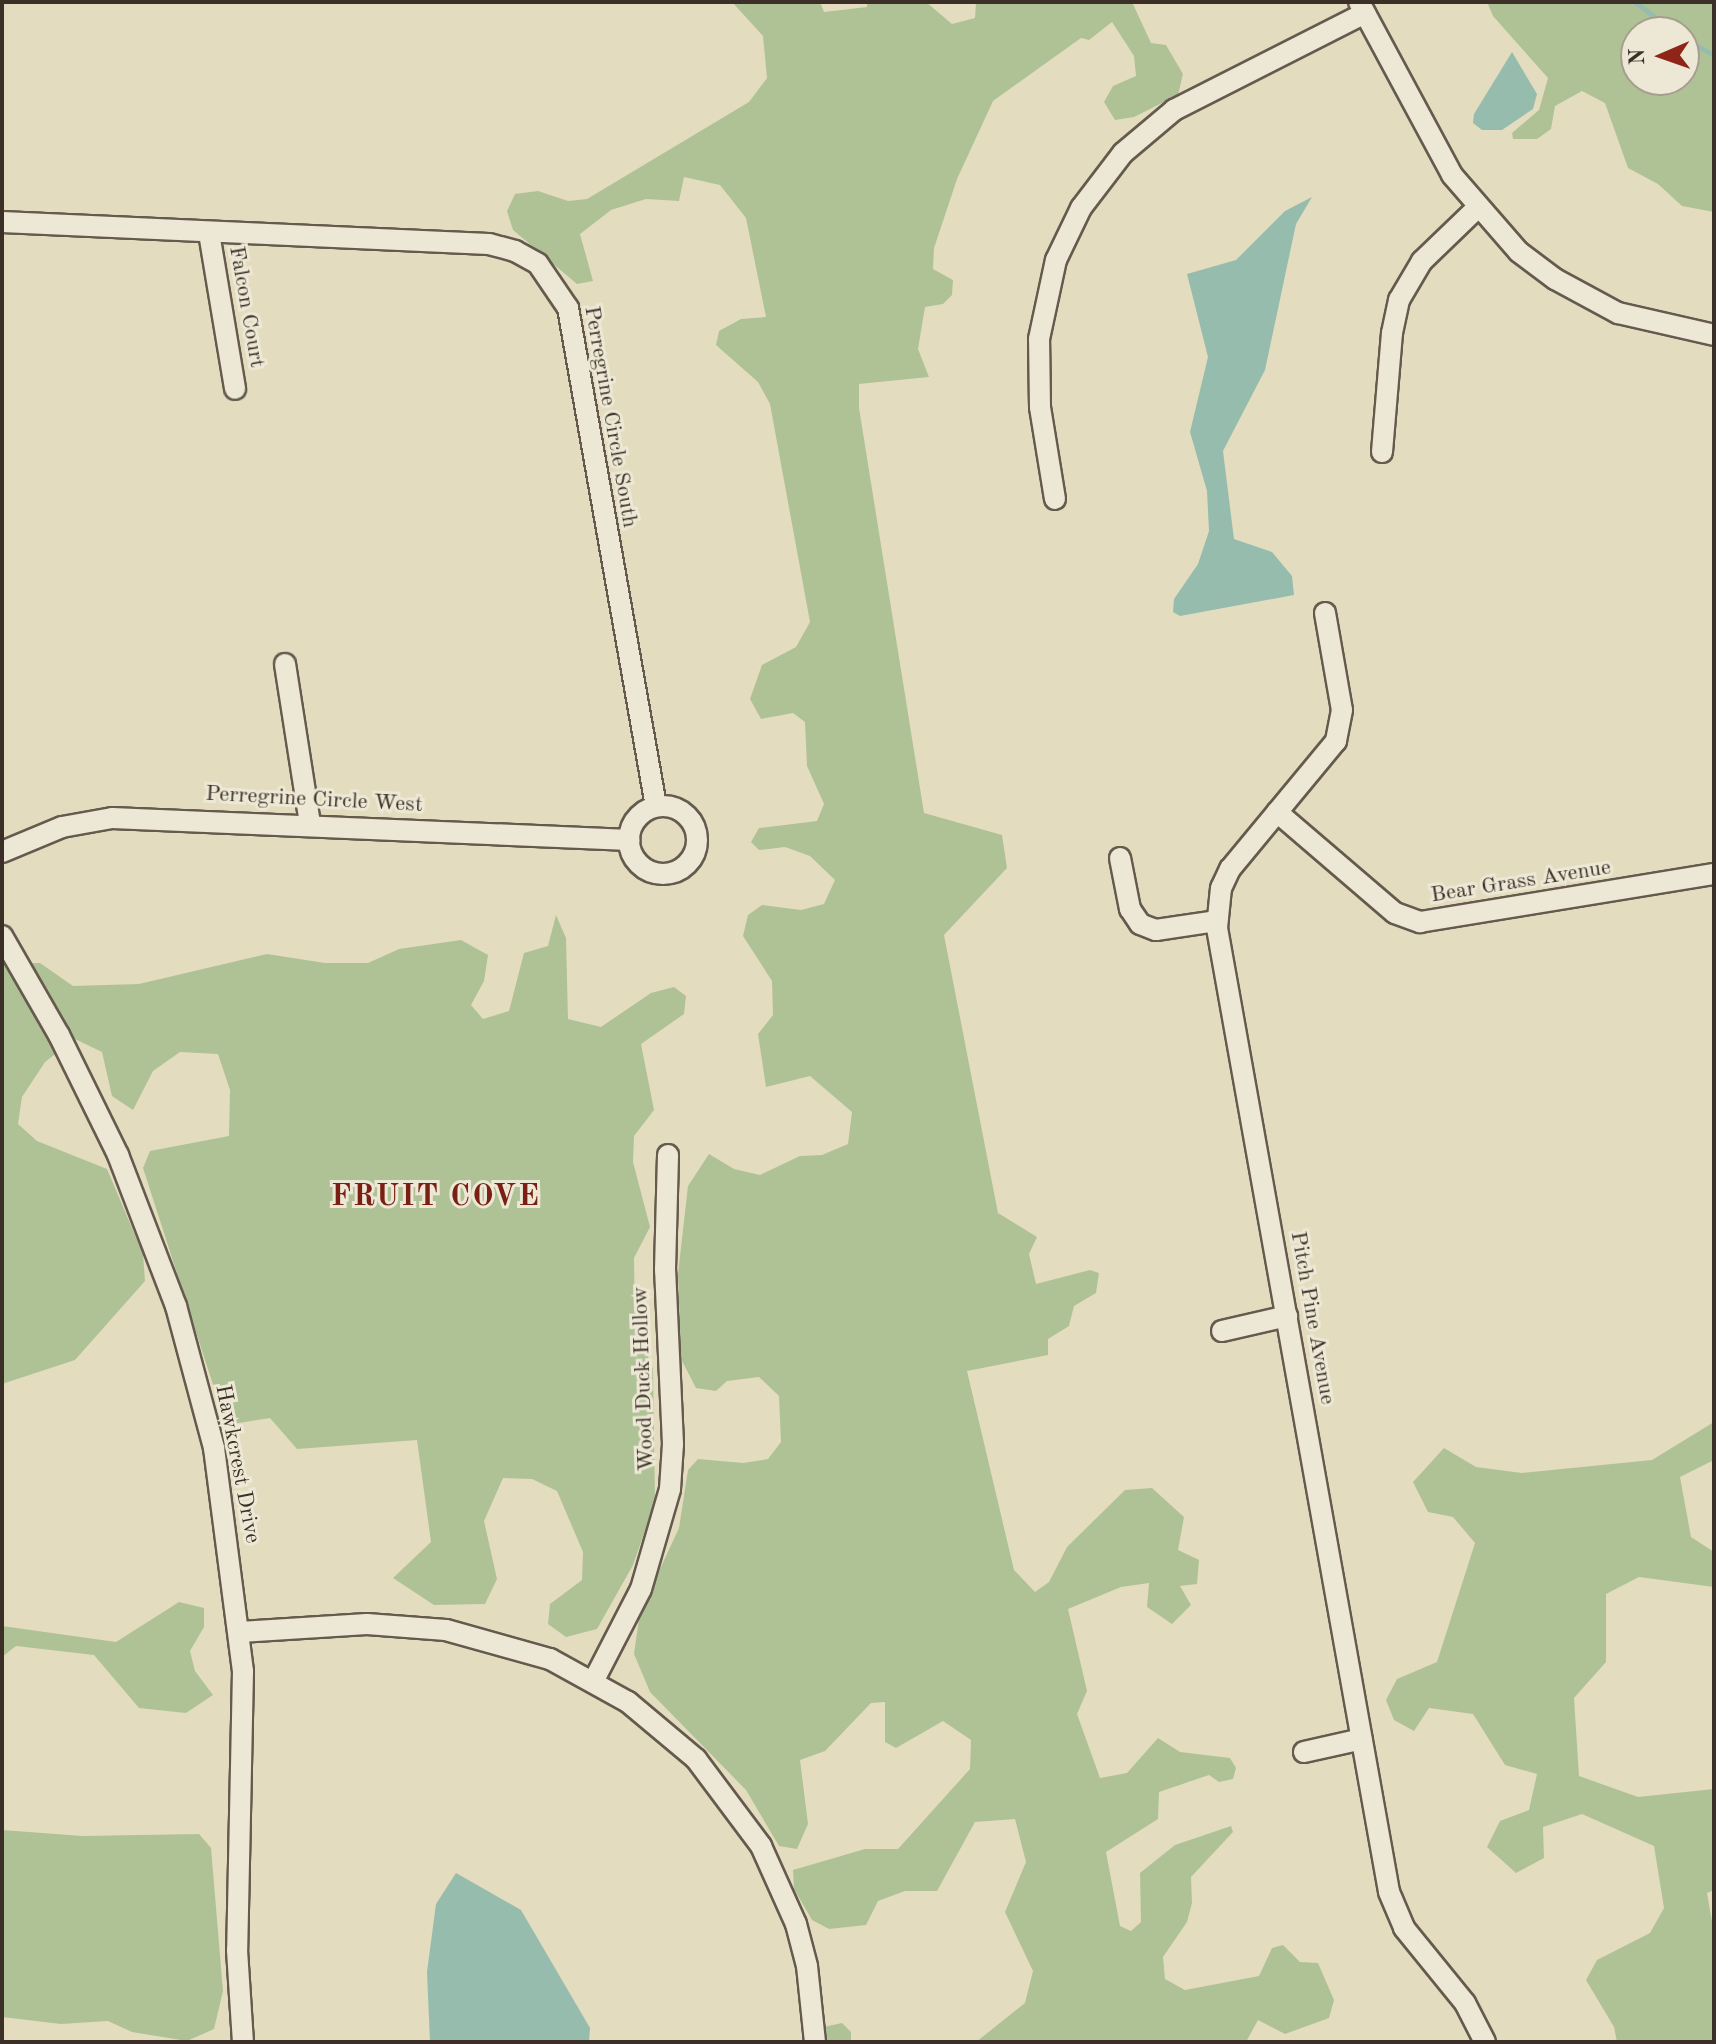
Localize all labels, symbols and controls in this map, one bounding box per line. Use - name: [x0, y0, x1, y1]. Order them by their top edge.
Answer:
- north arrow: [1620, 16, 1700, 96]
- text: N: [1627, 48, 1649, 66]
- street label: Falcon Court: [222, 244, 270, 370]
- street label: Perregrine Circle South: [578, 304, 642, 530]
- street label: Perregrine Circle West: [205, 781, 423, 819]
- street label: Bear Grass Avenue: [1429, 855, 1613, 909]
- district label: FRUIT COVE: [331, 1179, 541, 1215]
- street label: Pitch Pine Avenue: [1284, 1229, 1340, 1407]
- street label: Wood Duck Hollow: [628, 1286, 660, 1472]
- street label: Hawkcrest Drive: [209, 1382, 265, 1546]

